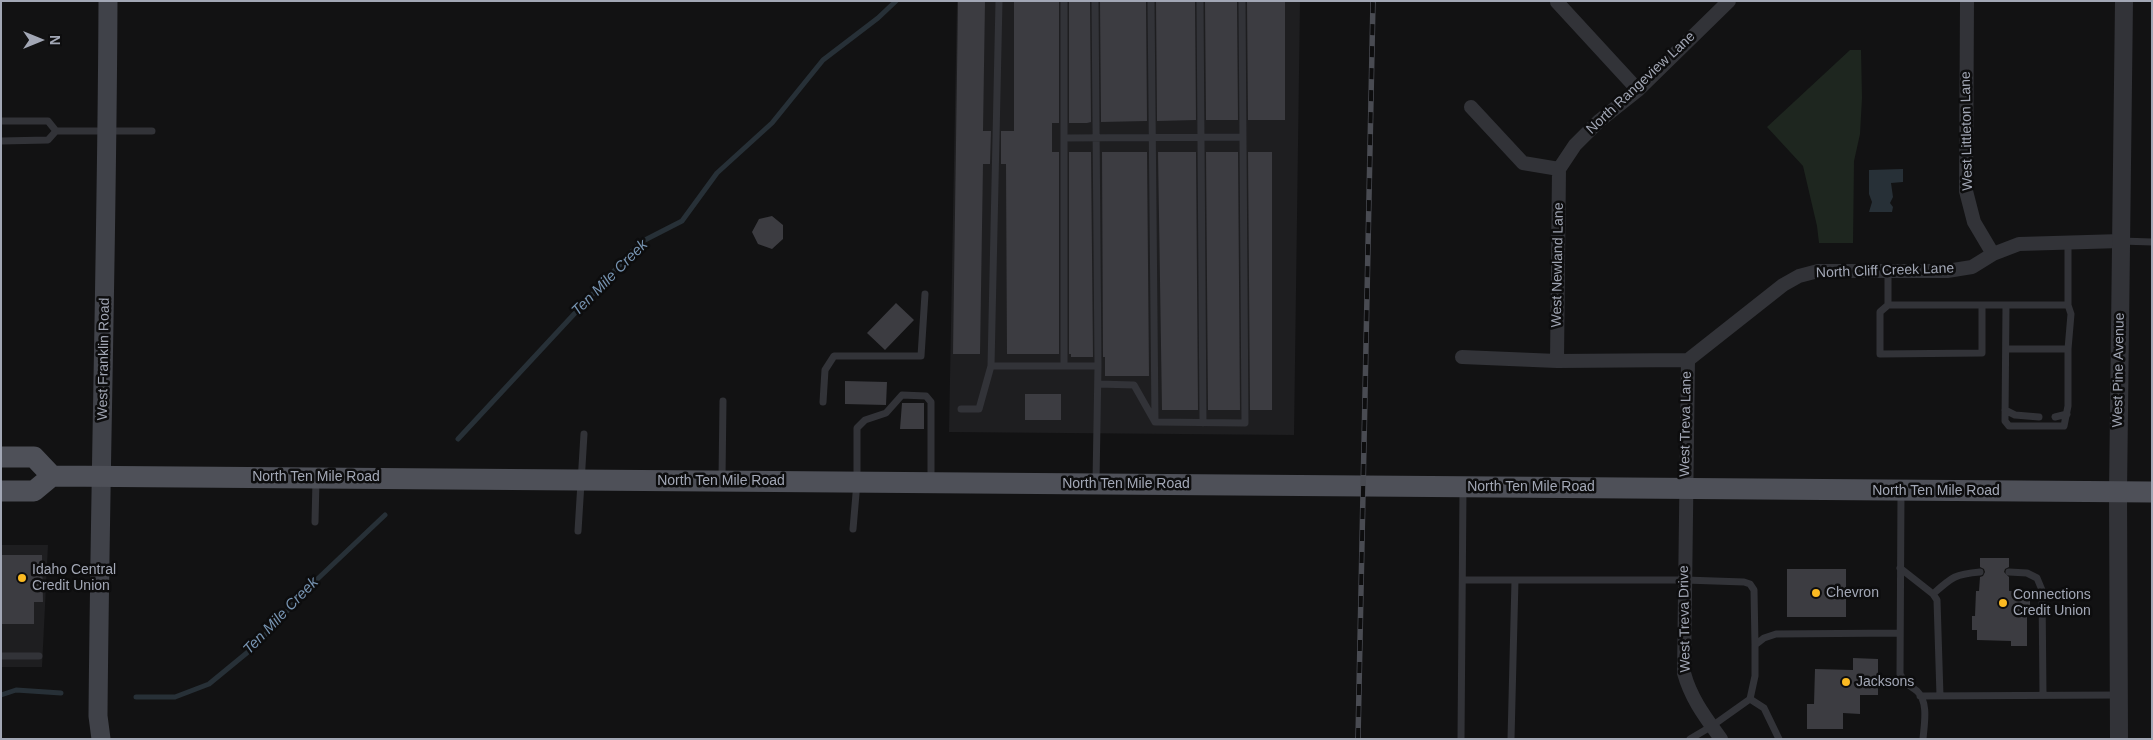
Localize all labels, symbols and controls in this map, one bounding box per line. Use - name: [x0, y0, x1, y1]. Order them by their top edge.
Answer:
- north arrow: [15, 15, 65, 65]
- street label: North Rangeview Lane: [1583, 28, 1699, 138]
- text: N: [47, 35, 63, 45]
- street label: West Littleton Lane: [1958, 71, 1976, 191]
- street label: West Newland Lane: [1549, 202, 1567, 328]
- water label: Ten Mile Creek: [568, 236, 652, 320]
- street label: North Cliff Creek Lane: [1816, 260, 1954, 282]
- street label: West Franklin Road: [95, 298, 113, 420]
- street label: West Pine Avenue: [2110, 313, 2128, 427]
- street label: West Treva Lane: [1677, 371, 1695, 477]
- street label: North Ten Mile Road: [252, 469, 380, 485]
- street label: North Ten Mile Road: [657, 473, 785, 489]
- street label: North Ten Mile Road: [1062, 476, 1190, 492]
- street label: North Ten Mile Road: [1467, 479, 1595, 495]
- street label: North Ten Mile Road: [1872, 483, 2000, 499]
- place label: Idaho Central Credit Union: [32, 562, 116, 594]
- street label: West Treva Drive: [1676, 565, 1694, 673]
- marker: Idaho Central Credit Union: [16, 572, 28, 584]
- water label: Ten Mile Creek: [240, 574, 322, 658]
- place label: Chevron: [1826, 585, 1879, 601]
- marker: Chevron: [1810, 587, 1822, 599]
- place label: Connections Credit Union: [2013, 587, 2091, 620]
- marker: Connections Credit Union: [1997, 597, 2009, 609]
- place label: Jacksons: [1856, 674, 1914, 690]
- marker: Jacksons: [1840, 676, 1852, 688]

